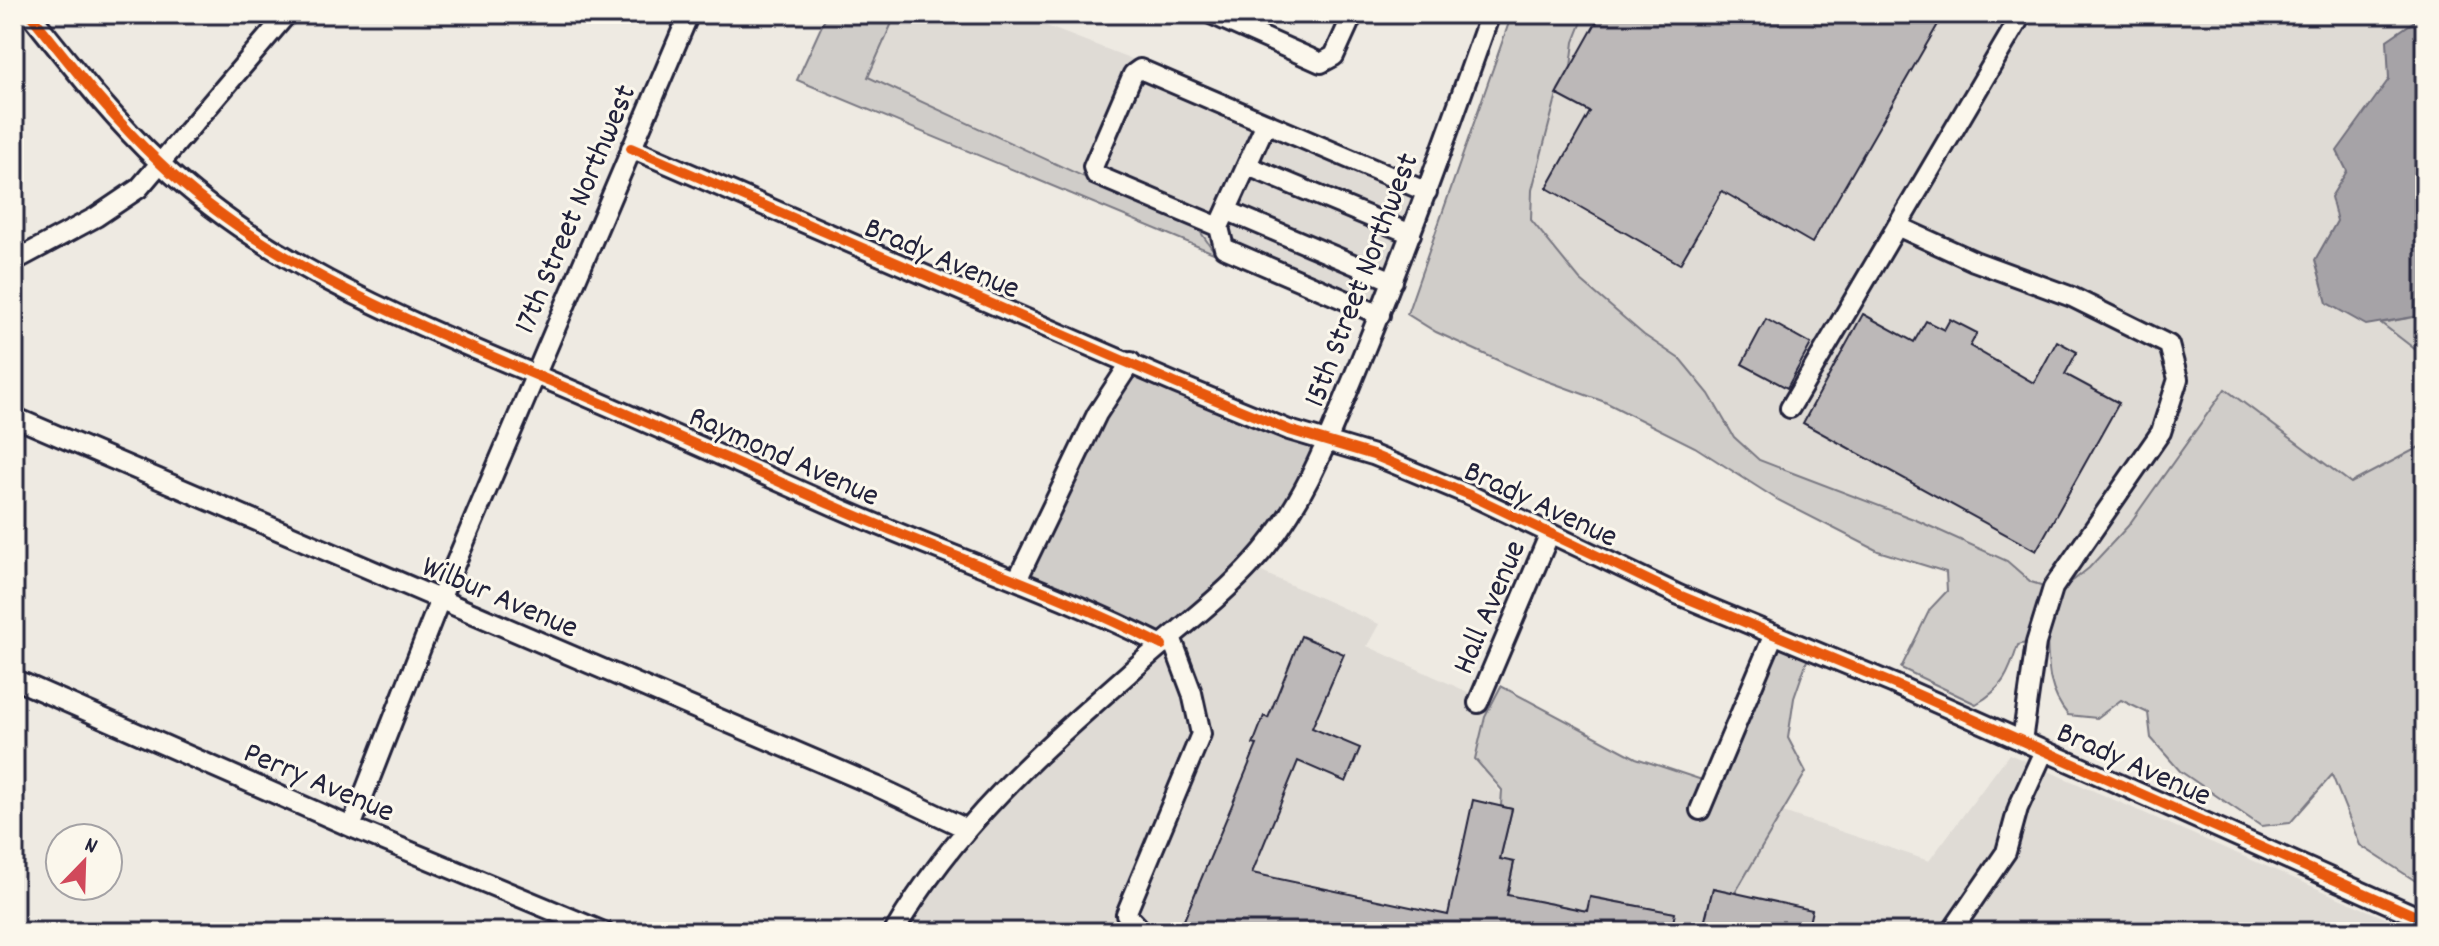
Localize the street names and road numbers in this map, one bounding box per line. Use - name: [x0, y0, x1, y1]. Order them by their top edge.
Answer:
- street label: 17th Street Northwest: [504, 78, 651, 342]
- street label: 15th Street Northwest: [1294, 147, 1433, 415]
- street label: Brady Avenue: [856, 207, 1026, 314]
- street label: Raymond Avenue: [680, 396, 886, 521]
- street label: Brady Avenue: [1455, 451, 1624, 562]
- street label: Hall Avenue: [1443, 534, 1540, 682]
- street label: Wilbur Avenue: [414, 546, 585, 653]
- street label: Brady Avenue: [2048, 712, 2218, 821]
- street label: Perry Avenue: [235, 732, 401, 837]

